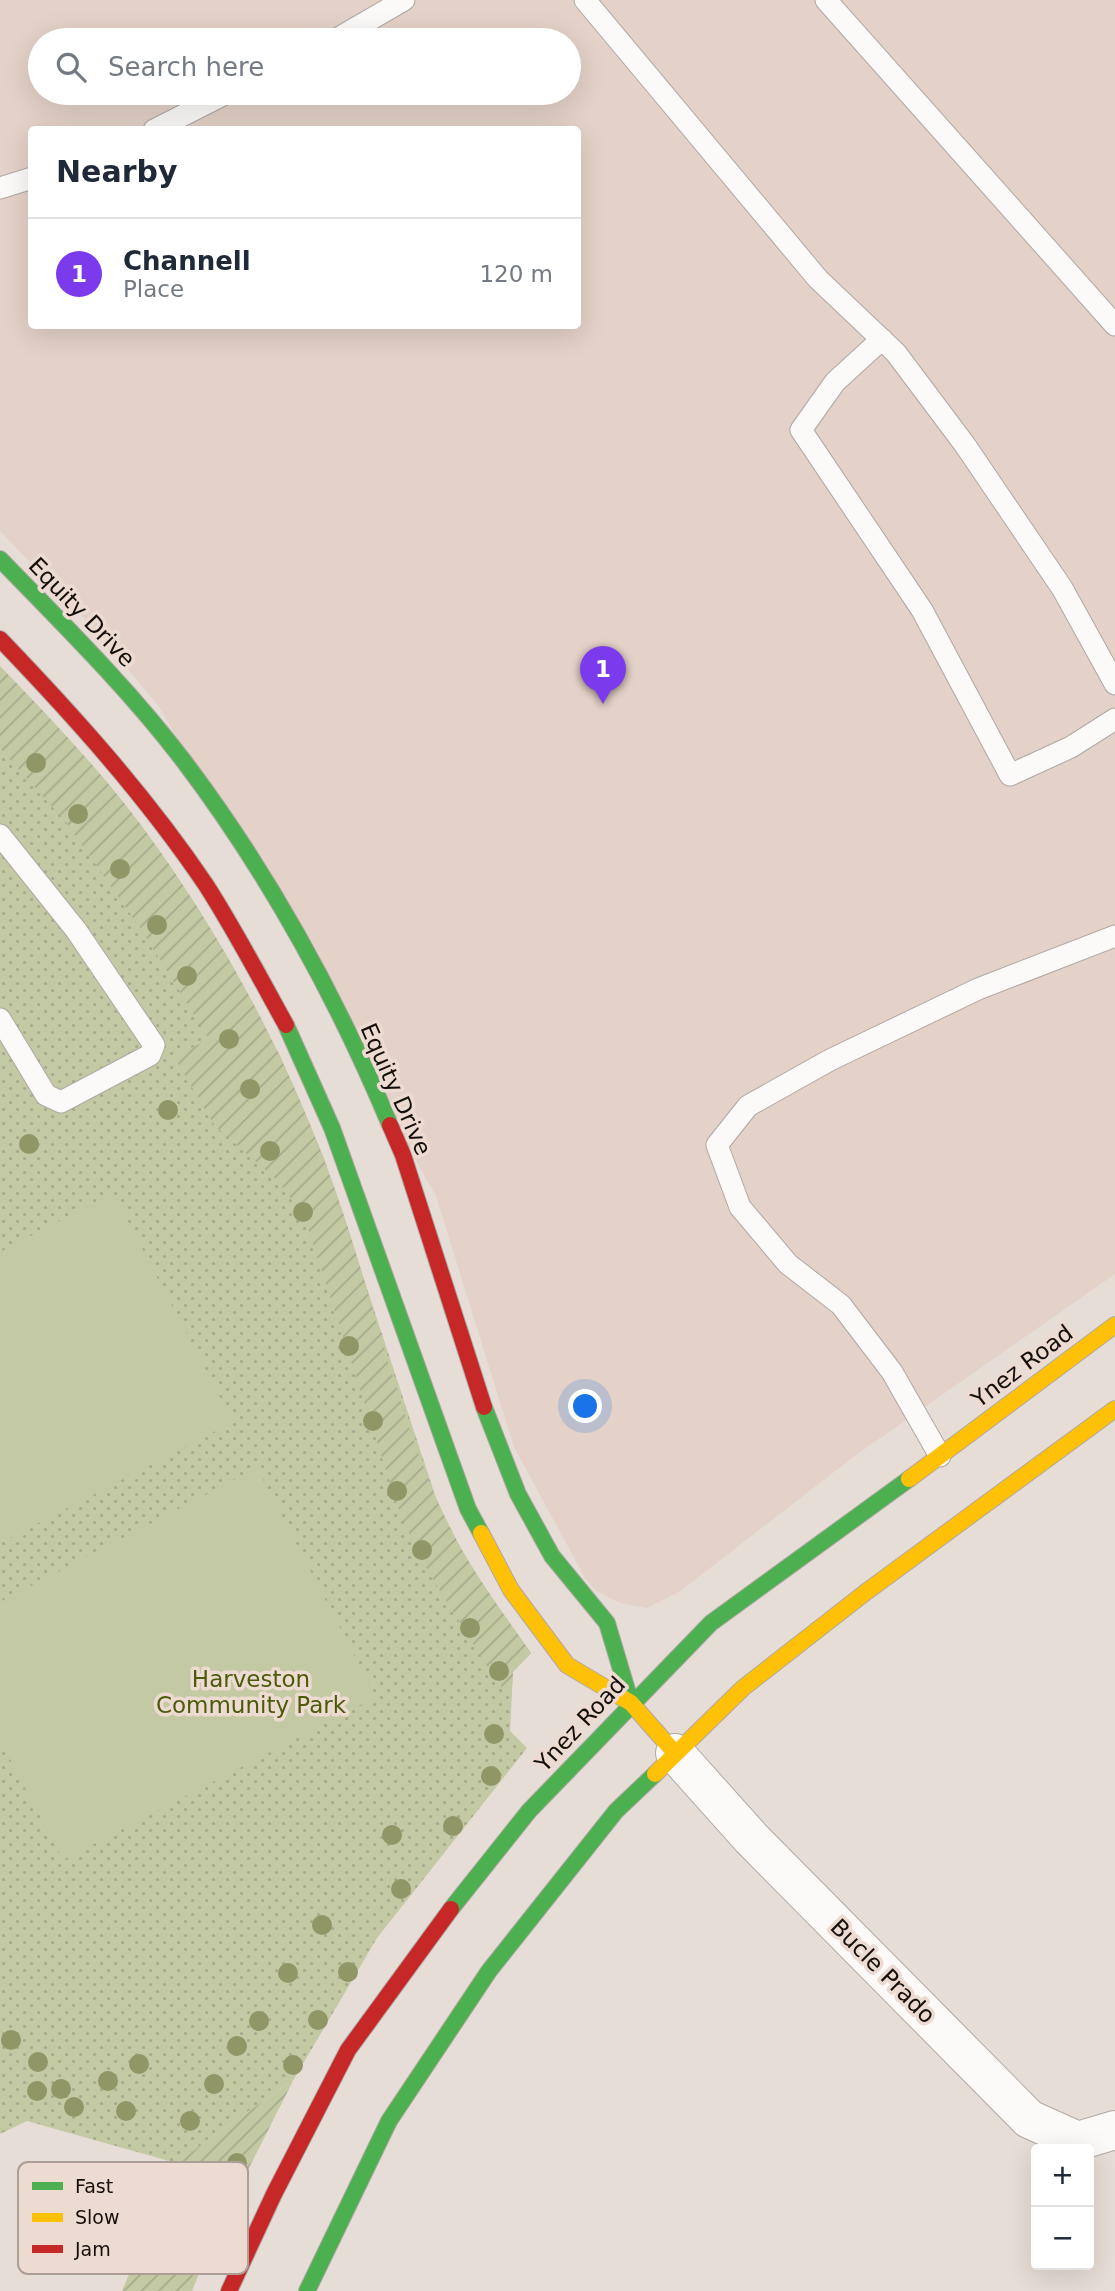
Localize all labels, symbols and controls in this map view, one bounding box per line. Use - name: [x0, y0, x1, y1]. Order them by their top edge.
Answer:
- search box: [28, 28, 581, 105]
- icon: search: [52, 48, 90, 86]
- text: Search here: [108, 52, 264, 82]
- text: Nearby: [56, 154, 178, 189]
- text: Channell: [123, 246, 251, 276]
- text: 1: [71, 261, 87, 287]
- text: 120 m: [479, 261, 553, 287]
- text: Place: [123, 276, 184, 302]
- street label: Equity Drive: [24, 552, 140, 672]
- pin: 1: [580, 646, 626, 704]
- street label: Equity Drive: [355, 1019, 437, 1159]
- street label: Ynez Road: [966, 1320, 1078, 1413]
- your location: [568, 1389, 602, 1423]
- park label: Harveston Community Park: [156, 1666, 347, 1718]
- street label: Ynez Road: [529, 1671, 630, 1777]
- street label: Bucle Prado: [826, 1914, 940, 2028]
- map controls: [1031, 2144, 1094, 2270]
- button: +: [1031, 2144, 1094, 2207]
- legend: [18, 2162, 248, 2274]
- text: Fast: [75, 2175, 113, 2197]
- text: Slow: [75, 2206, 120, 2228]
- button: −: [1031, 2207, 1094, 2270]
- text: Jam: [74, 2238, 111, 2260]

